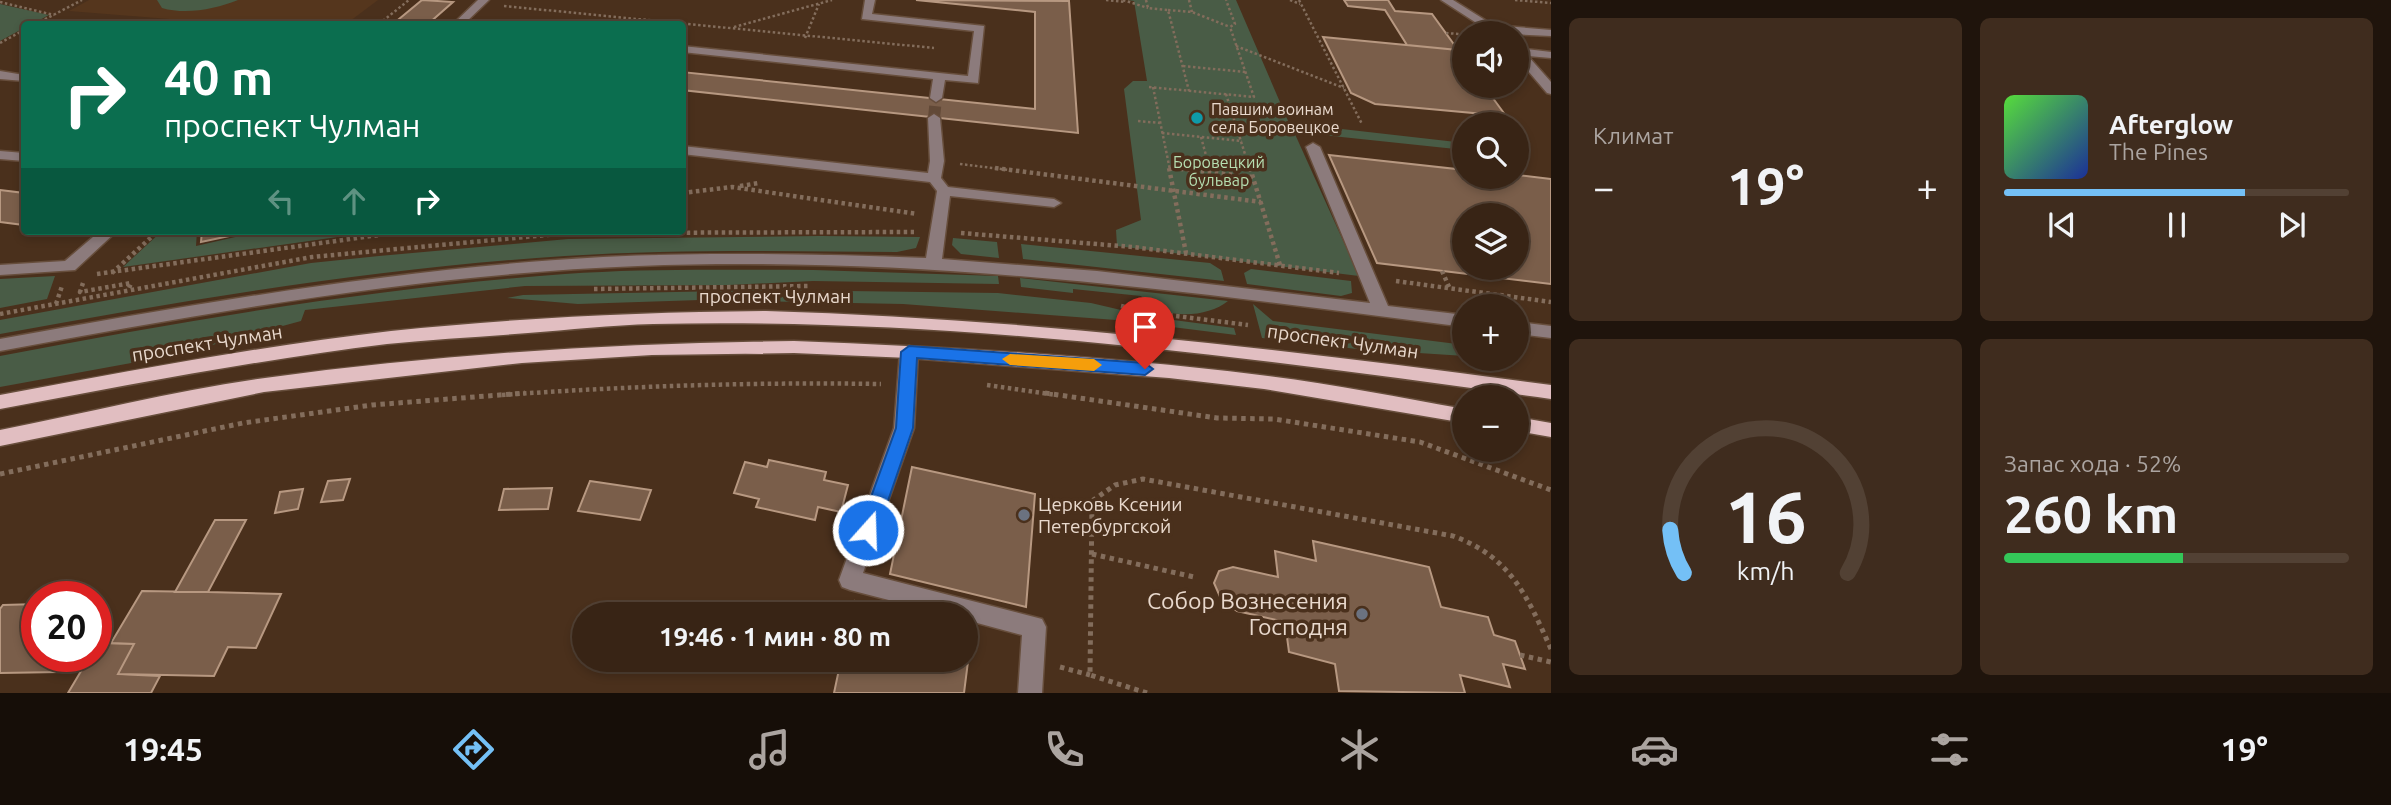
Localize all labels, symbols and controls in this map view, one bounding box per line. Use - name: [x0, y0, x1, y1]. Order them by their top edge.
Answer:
- map controls: [1452, 21, 1529, 462]
- button: sound: [1452, 21, 1529, 98]
- icon: right: [49, 49, 140, 140]
- text: 40 m: [164, 49, 273, 104]
- place label: Павшим воинам села Боровецкое: [1211, 100, 1340, 136]
- text: проспект Чулман: [164, 107, 421, 143]
- marker: Павшим воинам села Боровецкое: [1189, 110, 1205, 126]
- text: Afterglow: [2109, 110, 2233, 139]
- button: search: [1452, 112, 1529, 189]
- text: Климат: [1593, 123, 1673, 148]
- text: The Pines: [2109, 139, 2208, 164]
- park label: Боровецкий бульвар: [1173, 153, 1265, 189]
- text: 19°: [1727, 157, 1804, 215]
- text: −: [1593, 166, 1614, 208]
- text: +: [1917, 166, 1938, 208]
- icon: left: [262, 182, 300, 220]
- icon: ahead: [335, 182, 373, 220]
- icon: right: [408, 182, 446, 220]
- button: layers: [1452, 203, 1529, 280]
- icon: previous: [2043, 206, 2081, 244]
- icon: pause: [2158, 206, 2196, 244]
- icon: next: [2273, 206, 2311, 244]
- street label: проспект Чулман: [699, 285, 851, 307]
- button: +: [1452, 294, 1529, 371]
- pin: [1115, 297, 1175, 369]
- icon: arrive: [1126, 308, 1164, 346]
- street label: проспект Чулман: [130, 320, 284, 366]
- street label: проспект Чулман: [1266, 320, 1420, 362]
- button: −: [1452, 385, 1529, 462]
- text: Запас хода · 52%: [2004, 451, 2181, 476]
- text: 16: [1724, 475, 1807, 557]
- text: 260 km: [2004, 485, 2178, 543]
- position arrow: [831, 493, 905, 567]
- place label: Церковь Ксении Петербургской: [1038, 493, 1183, 537]
- marker: Церковь Ксении Петербургской: [1016, 507, 1032, 523]
- text: km/h: [1737, 557, 1794, 585]
- speed limit sign: 20: [21, 581, 112, 672]
- place label: Собор Вознесения Господня: [1147, 588, 1348, 639]
- marker: Собор Вознесения Господня: [1354, 606, 1370, 622]
- text: 19:46 · 1 мин · 80 m: [659, 622, 891, 651]
- icon: directions: [449, 725, 498, 774]
- icon: music: [745, 725, 794, 774]
- icon: phone: [1040, 725, 1089, 774]
- icon: climate: [1335, 725, 1384, 774]
- icon: car: [1630, 725, 1679, 774]
- icon: filters: [1925, 725, 1974, 774]
- text: 19:45: [123, 731, 203, 767]
- text: 19°: [2220, 731, 2268, 767]

